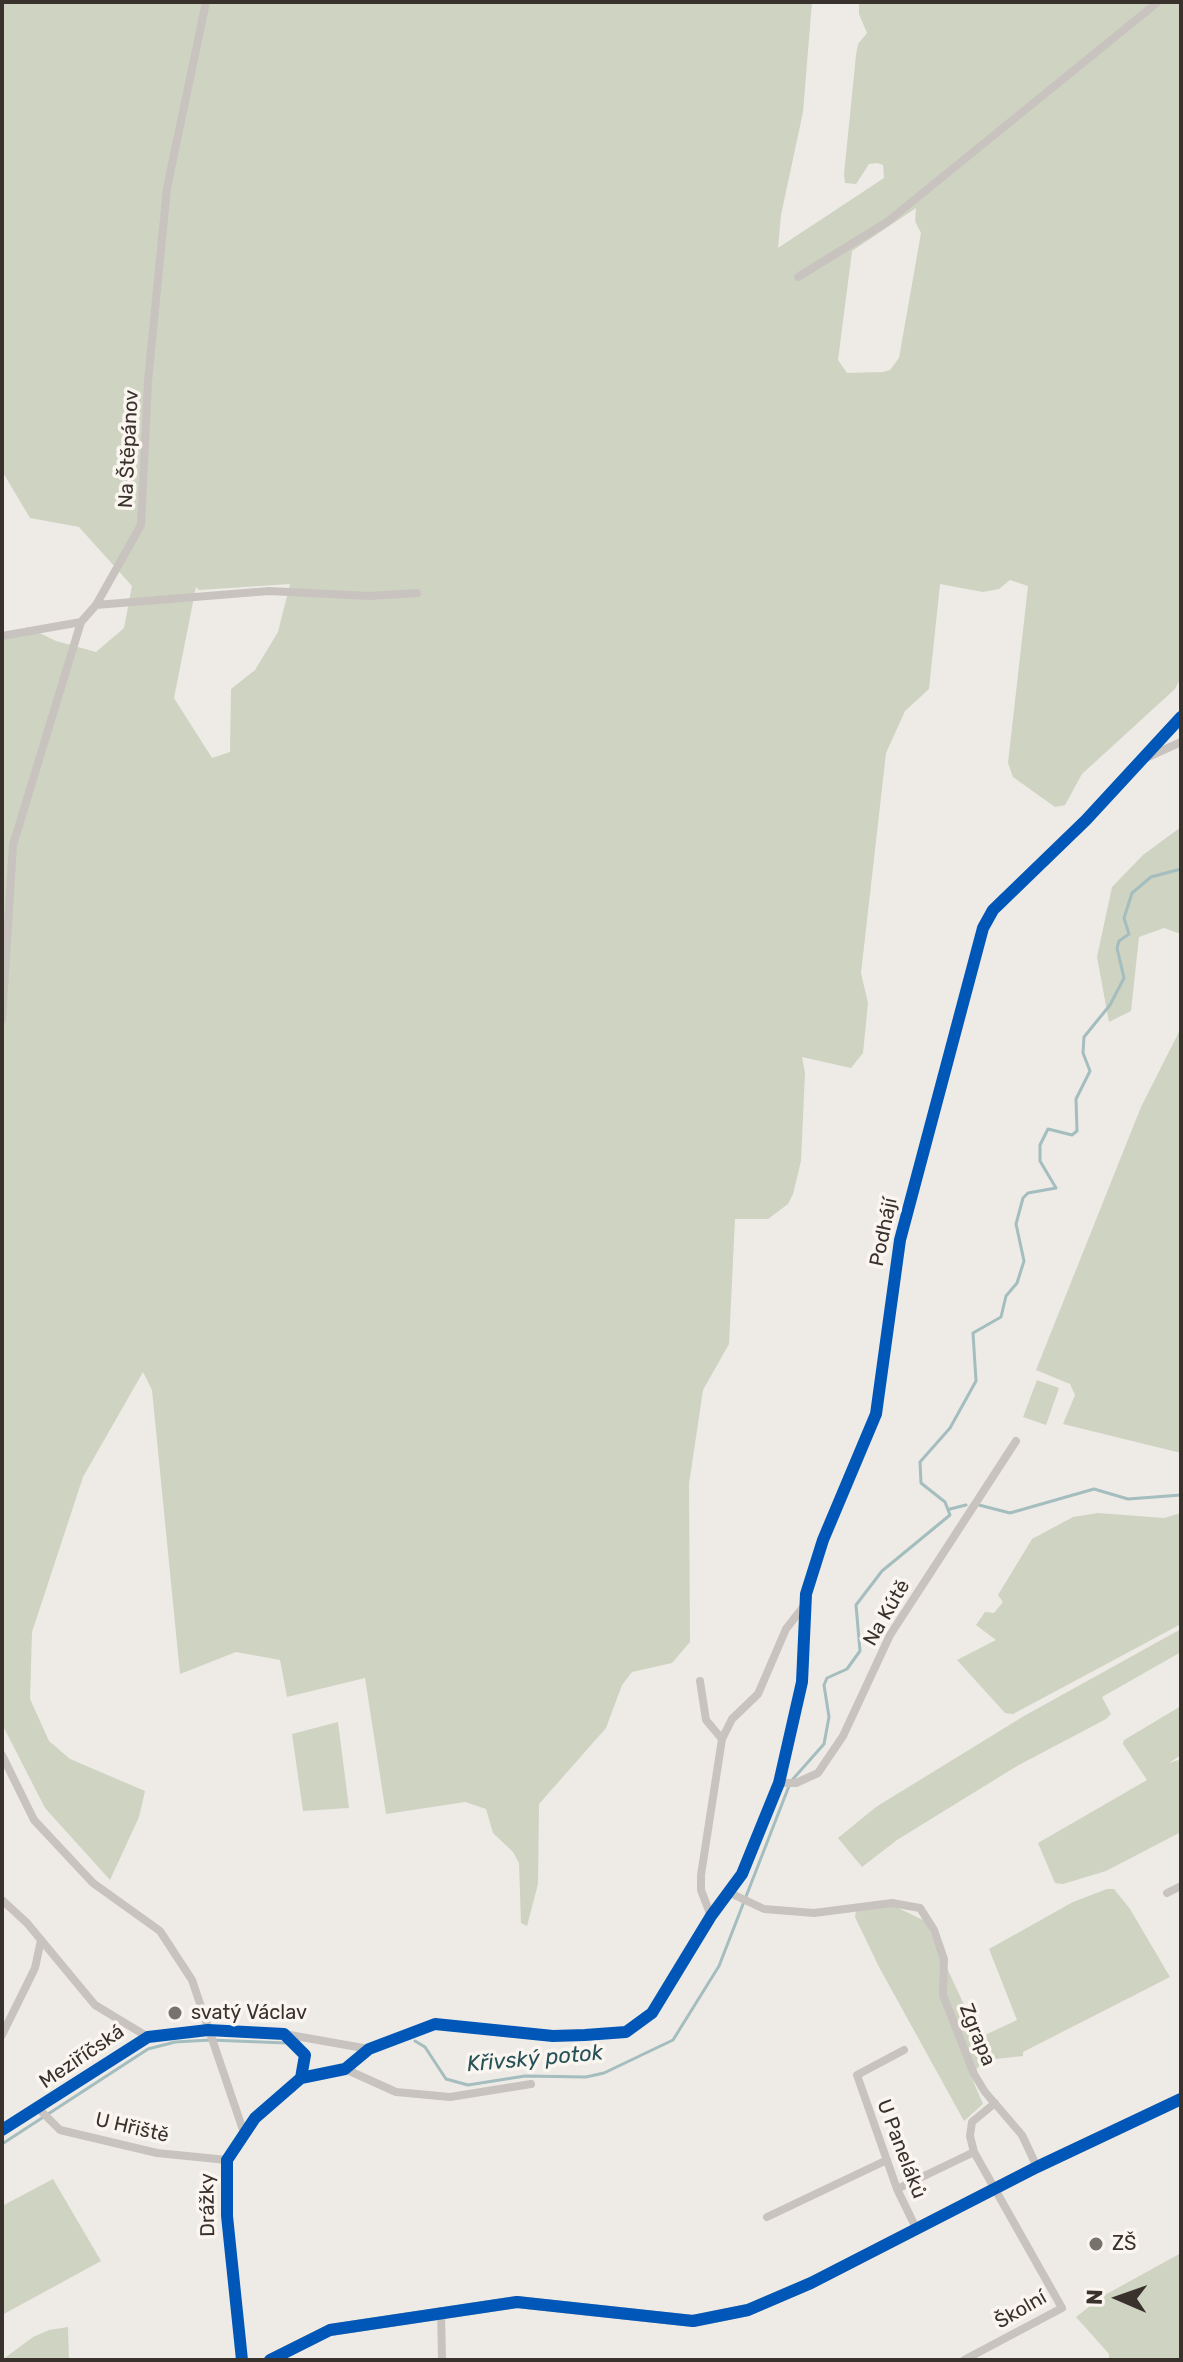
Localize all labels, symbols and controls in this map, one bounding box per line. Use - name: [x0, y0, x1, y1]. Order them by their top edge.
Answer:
- street label: Na Štěpánov: [114, 389, 144, 509]
- street label: Podhájí: [865, 1196, 903, 1268]
- street label: Na Kútě: [858, 1576, 916, 1650]
- street label: Zgrapa: [954, 2000, 1000, 2070]
- place label: svatý Václav: [191, 2001, 307, 2025]
- marker: svatý Václav: [166, 2004, 184, 2022]
- street label: Meziříčská: [35, 2020, 129, 2094]
- water label: Křivský potok: [466, 2040, 604, 2078]
- street label: U Paneláků: [871, 2096, 931, 2202]
- street label: U Hřiště: [93, 2108, 171, 2148]
- street label: Drážky: [195, 2173, 221, 2237]
- place label: ZŠ: [1112, 2232, 1136, 2256]
- marker: ZŠ: [1087, 2235, 1105, 2253]
- north arrow: [1079, 2258, 1159, 2338]
- street label: Školní: [991, 2286, 1051, 2334]
- text: N: [1081, 2289, 1108, 2306]

